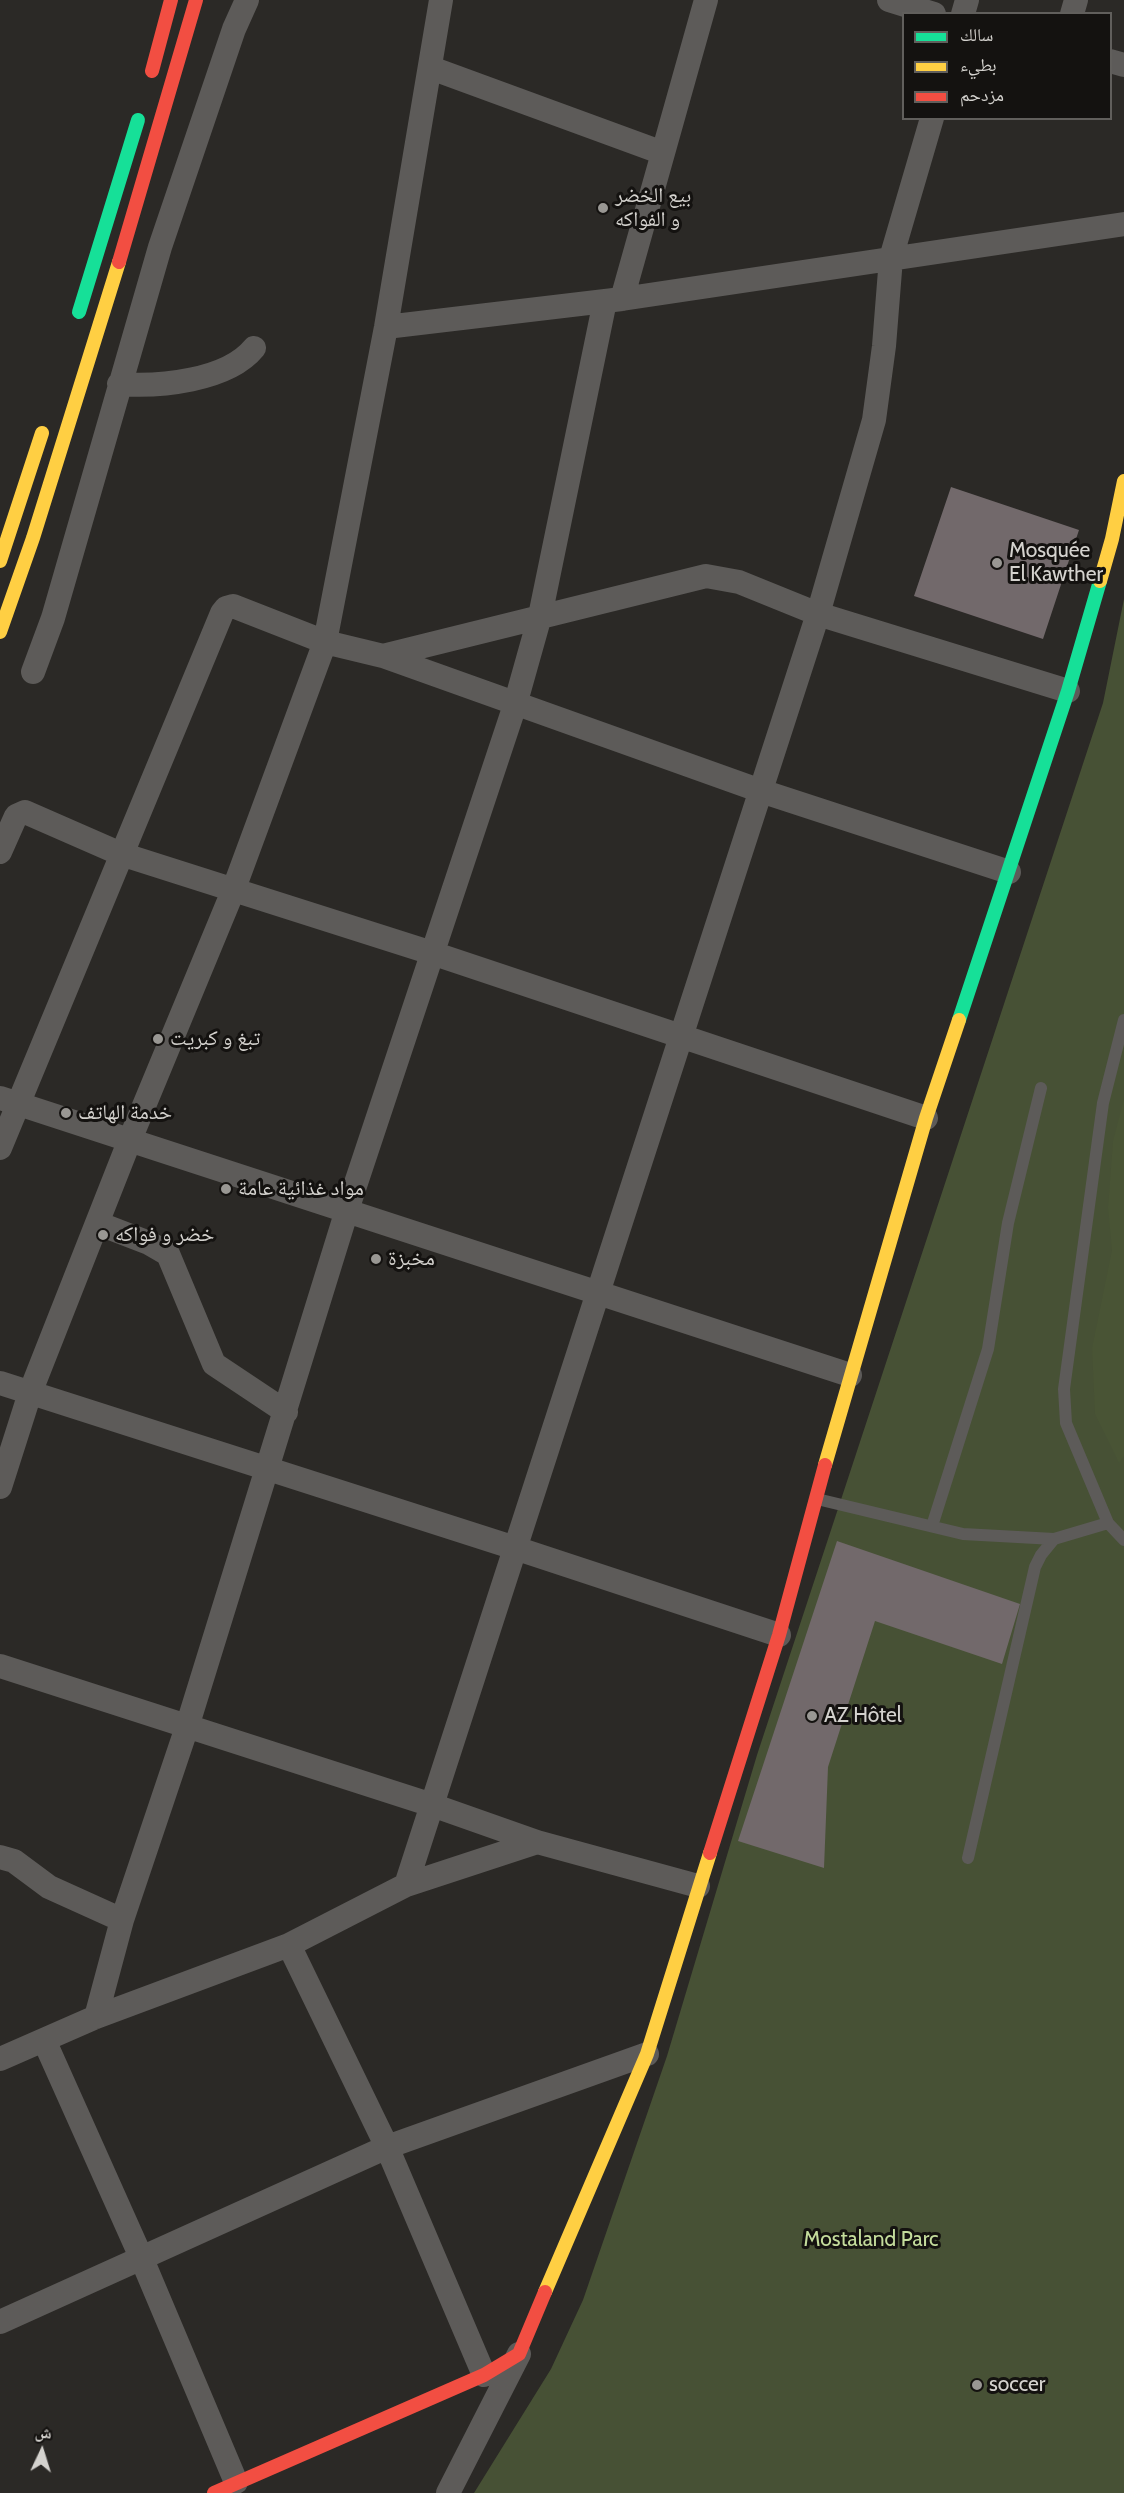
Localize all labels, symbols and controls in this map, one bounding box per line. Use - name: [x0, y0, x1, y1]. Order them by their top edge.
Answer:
- legend: [902, 12, 1112, 120]
- text: سالك: [960, 24, 993, 46]
- text: بطيء: [960, 54, 997, 76]
- text: مزدحم: [960, 84, 1004, 106]
- place label: بيع الخضر و الفواكه: [615, 183, 691, 233]
- marker: بيع الخضر و الفواكه: [596, 201, 610, 215]
- place label: Mosquée El Kawther: [1009, 538, 1103, 588]
- marker: Mosquée El Kawther: [990, 556, 1004, 570]
- place label: تبغ و كبريت: [170, 1026, 260, 1052]
- marker: تبغ و كبريت: [151, 1032, 165, 1046]
- place label: خدمة الهاتف: [78, 1100, 172, 1126]
- marker: خدمة الهاتف: [59, 1106, 73, 1120]
- place label: مواد غذائية عامة: [238, 1176, 364, 1202]
- marker: مواد غذائية عامة: [219, 1182, 233, 1196]
- place label: خضر و فواكه: [115, 1222, 214, 1248]
- marker: خضر و فواكه: [96, 1228, 110, 1242]
- place label: مخبزة: [388, 1246, 435, 1272]
- marker: مخبزة: [369, 1252, 383, 1266]
- place label: AZ Hôtel: [824, 1703, 902, 1729]
- marker: AZ Hôtel: [805, 1709, 819, 1723]
- park label: Mostaland Parc: [803, 2227, 939, 2253]
- place label: soccer: [989, 2372, 1045, 2398]
- marker: soccer: [970, 2378, 984, 2392]
- north arrow: [12, 2421, 72, 2481]
- text: ش: [34, 2422, 52, 2443]

